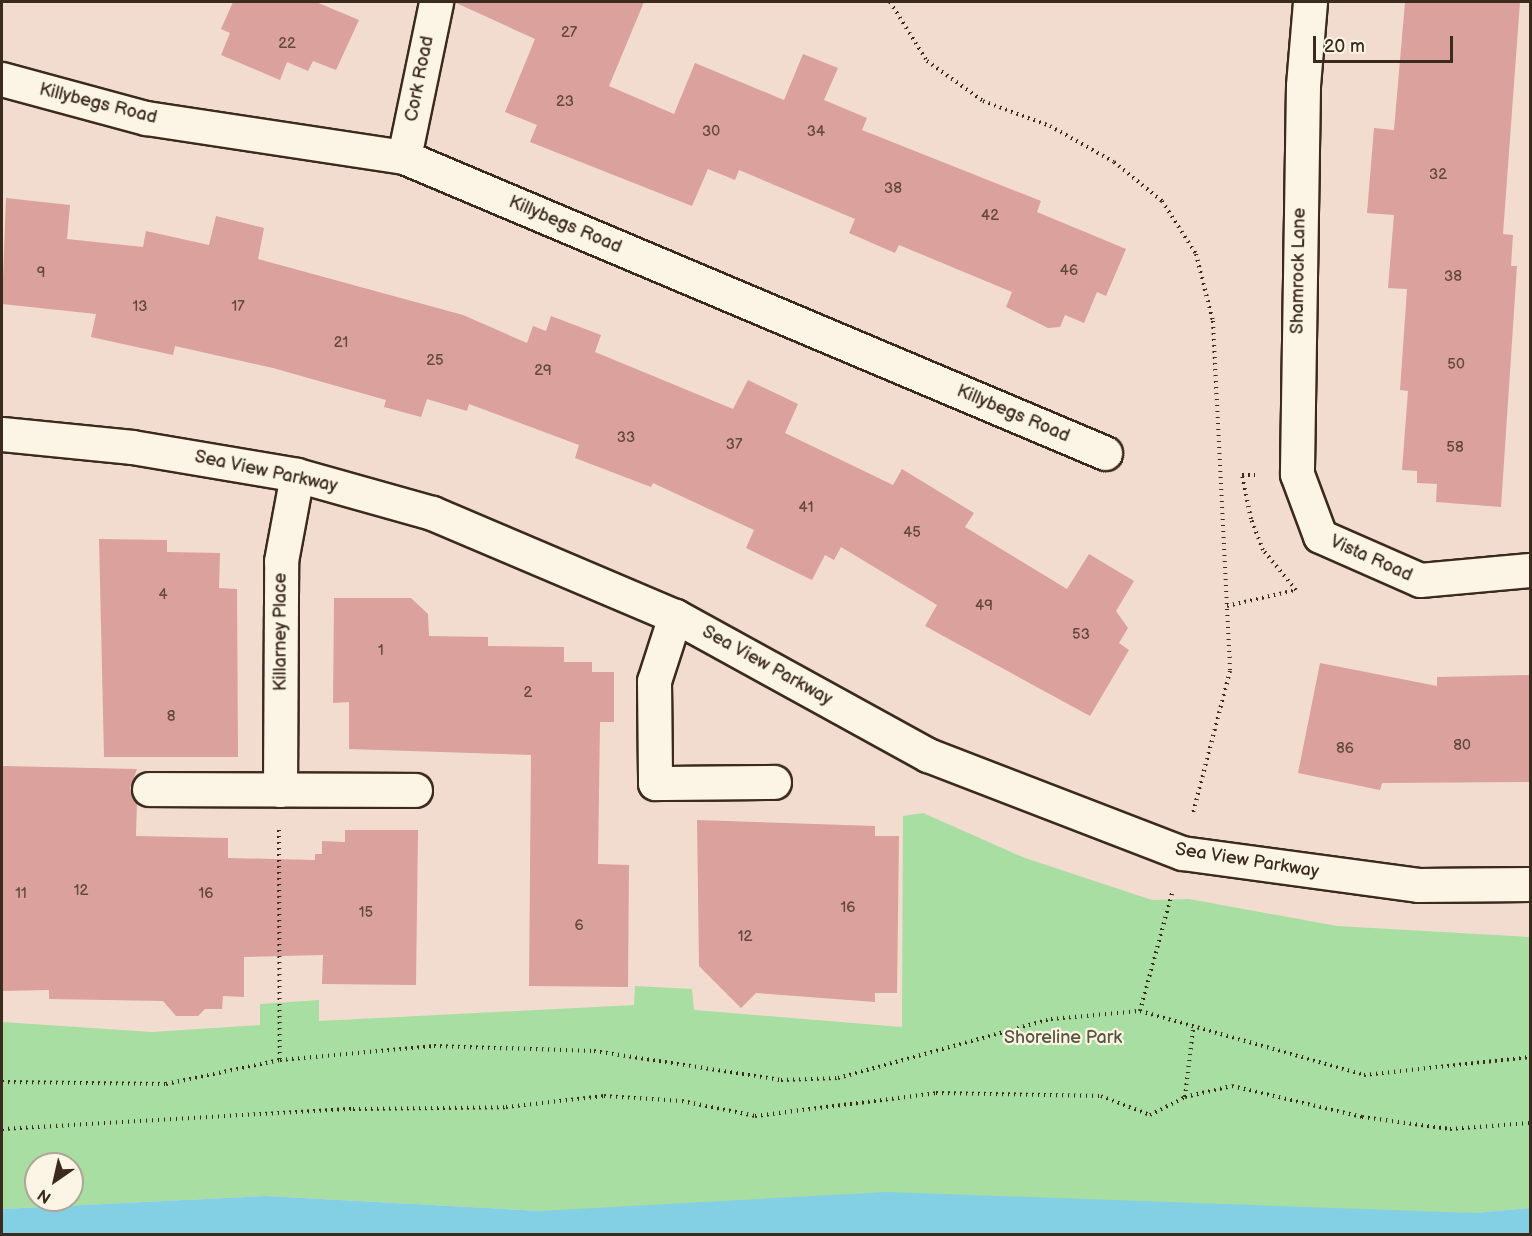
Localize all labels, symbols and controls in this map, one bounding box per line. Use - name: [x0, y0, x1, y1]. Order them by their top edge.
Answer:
- house number: 27: [561, 24, 577, 42]
- scale bar: [1316, 24, 1456, 62]
- street label: Cork Road: [401, 34, 439, 124]
- house number: 22: [278, 35, 296, 53]
- text: 20 m: [1324, 36, 1365, 57]
- street label: Killybegs Road: [37, 79, 159, 129]
- house number: 23: [556, 93, 574, 111]
- house number: 30: [702, 123, 720, 141]
- house number: 34: [807, 123, 825, 141]
- house number: 32: [1429, 166, 1447, 184]
- house number: 38: [884, 180, 902, 198]
- street label: Killybegs Road: [505, 192, 625, 258]
- house number: 42: [981, 207, 999, 225]
- street label: Shamrock Lane: [1287, 208, 1311, 334]
- house number: 46: [1060, 262, 1078, 280]
- house number: 9: [37, 264, 45, 282]
- house number: 38: [1444, 268, 1462, 286]
- house number: 13: [132, 298, 148, 316]
- house number: 17: [231, 298, 245, 316]
- house number: 21: [334, 334, 348, 352]
- house number: 25: [426, 352, 444, 370]
- house number: 50: [1447, 356, 1465, 374]
- house number: 29: [534, 362, 552, 380]
- street label: Killybegs Road: [953, 381, 1073, 447]
- house number: 33: [617, 429, 635, 447]
- house number: 37: [726, 436, 742, 454]
- house number: 58: [1446, 439, 1464, 457]
- street label: Sea View Parkway: [192, 446, 340, 498]
- house number: 41: [799, 499, 813, 517]
- house number: 45: [903, 524, 921, 542]
- street label: Vista Road: [1327, 531, 1415, 587]
- street label: Killarney Place: [270, 572, 292, 692]
- house number: 4: [158, 586, 168, 604]
- house number: 49: [975, 597, 993, 615]
- street label: Sea View Parkway: [698, 621, 836, 711]
- house number: 53: [1072, 626, 1090, 644]
- house number: 1: [378, 642, 384, 660]
- house number: 2: [524, 684, 532, 702]
- house number: 8: [167, 708, 175, 726]
- house number: 80: [1453, 737, 1471, 755]
- house number: 86: [1336, 740, 1354, 758]
- street label: Sea View Parkway: [1173, 839, 1321, 883]
- house number: 12: [74, 882, 88, 900]
- house number: 11: [15, 885, 27, 903]
- house number: 16: [199, 885, 213, 903]
- house number: 16: [841, 899, 855, 917]
- house number: 15: [359, 904, 373, 922]
- house number: 6: [574, 917, 584, 935]
- house number: 12: [738, 928, 752, 946]
- park label: Shoreline Park: [1004, 1027, 1122, 1049]
- north arrow: [24, 1152, 84, 1212]
- text: N: [34, 1184, 55, 1207]

